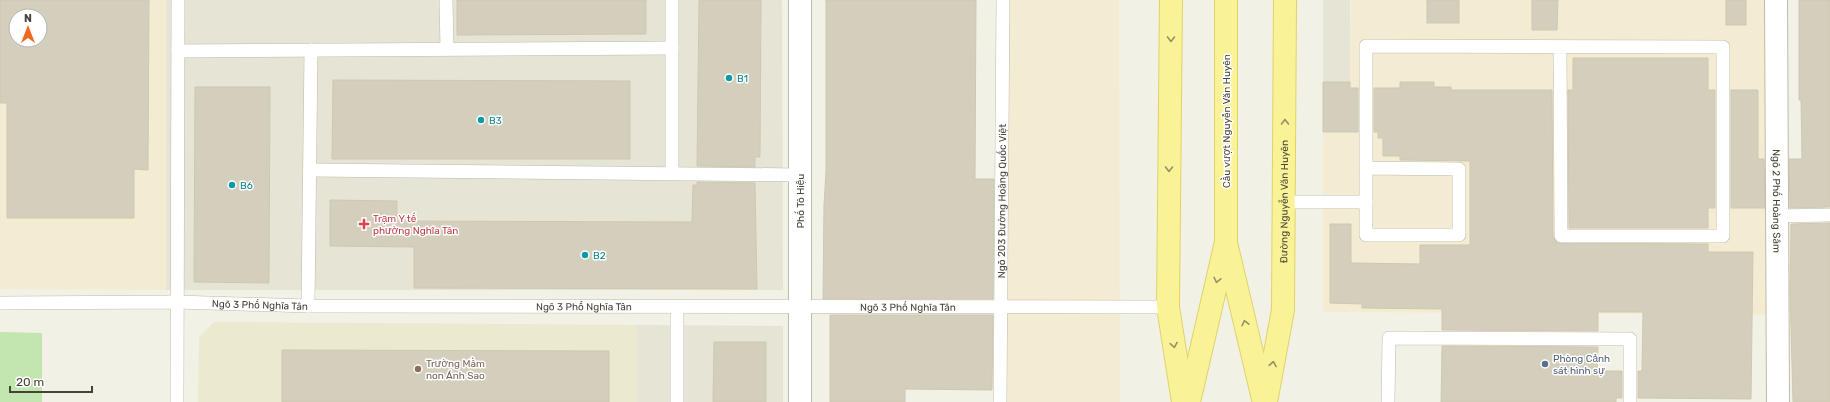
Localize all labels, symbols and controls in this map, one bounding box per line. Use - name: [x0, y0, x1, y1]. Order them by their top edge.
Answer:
- north arrow: [8, 8, 48, 48]
- text: N: [24, 12, 32, 25]
- one-way arrow: [1167, 36, 1175, 42]
- street label: Cầu vượt Nguyễn Văn Huyên: [1220, 54, 1233, 188]
- marker: B1: [724, 73, 734, 83]
- place label: B1: [737, 73, 748, 85]
- marker: B3: [476, 115, 486, 125]
- place label: B3: [489, 115, 502, 127]
- one-way arrow: [1281, 119, 1289, 125]
- street label: Ngõ 203 Đường Hoàng Quốc Việt: [996, 124, 1009, 278]
- street label: Đường Nguyễn Văn Huyên: [1278, 140, 1291, 263]
- street label: Ngõ 2 Phố Hoàng Sâm: [1770, 149, 1783, 253]
- one-way arrow: [1165, 166, 1173, 172]
- street label: Phố Tô Hiệu: [794, 174, 807, 228]
- marker: B6: [227, 180, 237, 190]
- place label: B6: [240, 180, 253, 192]
- place label: Trạm Y tế phường Nghĩa Tân: [373, 212, 458, 237]
- marker: Trạm Y tế phường Nghĩa Tân: [358, 218, 370, 230]
- marker: B2: [580, 250, 590, 260]
- place label: B2: [593, 250, 606, 262]
- one-way arrow: [1213, 276, 1222, 283]
- street label: Ngõ 3 Phố Nghĩa Tân: [212, 298, 308, 313]
- street label: Ngõ 3 Phố Nghĩa Tân: [536, 300, 632, 313]
- street label: Ngõ 3 Phố Nghĩa Tân: [860, 301, 956, 314]
- one-way arrow: [1241, 320, 1250, 327]
- one-way arrow: [1169, 342, 1178, 348]
- place label: Phòng Cảnh sát hình sự: [1553, 353, 1610, 377]
- place label: Trường Mầm non Ánh Sao: [426, 357, 485, 382]
- marker: Phòng Cảnh sát hình sự: [1540, 359, 1550, 369]
- one-way arrow: [1268, 360, 1277, 367]
- marker: Trường Mầm non Ánh Sao: [413, 364, 423, 374]
- scale bar: [10, 368, 92, 394]
- text: 20 m: [16, 375, 44, 389]

